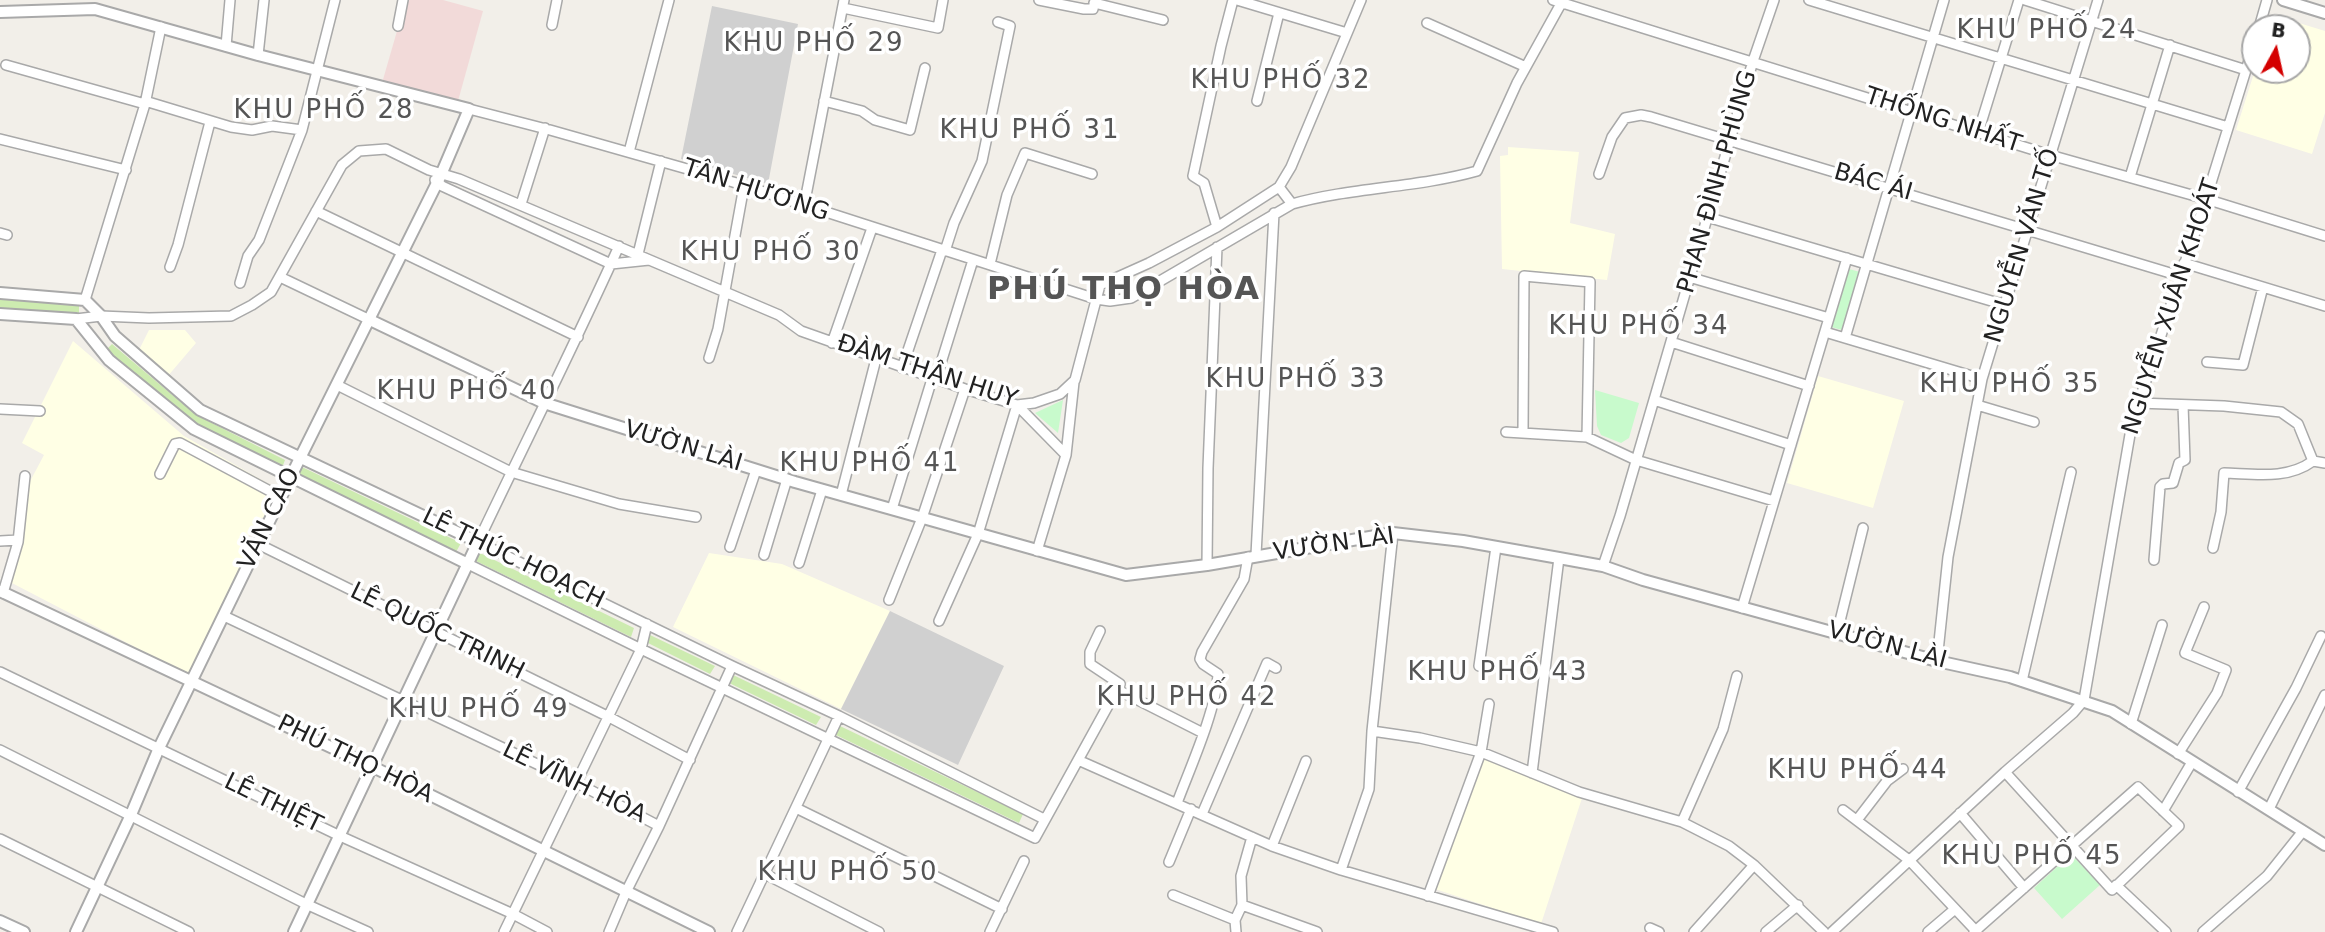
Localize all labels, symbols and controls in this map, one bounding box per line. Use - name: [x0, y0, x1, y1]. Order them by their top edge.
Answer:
- north arrow: [2241, 14, 2311, 84]
- district label: KHU PHỐ 24: [1958, 15, 2136, 47]
- text: B: [2270, 18, 2287, 42]
- district label: KHU PHỐ 29: [725, 28, 903, 60]
- district label: KHU PHỐ 32: [1192, 65, 1370, 97]
- street label: PHAN ĐÌNH PHÙNG: [1672, 67, 1764, 297]
- street label: THỐNG NHẤT: [1861, 82, 2025, 160]
- district label: KHU PHỐ 28: [235, 95, 413, 127]
- district label: KHU PHỐ 31: [941, 115, 1119, 147]
- street label: NGUYỄN VĂN TỐ: [1980, 145, 2066, 347]
- street label: TÂN HƯƠNG: [679, 154, 833, 228]
- street label: BÁC ÁI: [1830, 158, 1916, 208]
- street label: NGUYỄN XUÂN KHOÁT: [2117, 176, 2227, 438]
- district label: KHU PHỐ 30: [682, 237, 860, 269]
- district label: PHÚ THỌ HÒA: [988, 272, 1260, 310]
- district label: KHU PHỐ 34: [1550, 311, 1728, 343]
- street label: ĐÀM THẬN HUY: [833, 329, 1021, 415]
- district label: KHU PHỐ 33: [1207, 364, 1385, 396]
- district label: KHU PHỐ 35: [1921, 369, 2099, 401]
- district label: KHU PHỐ 40: [378, 376, 556, 408]
- street label: VƯỜN LÀI: [620, 415, 746, 479]
- district label: KHU PHỐ 41: [781, 448, 959, 480]
- street label: VĂN CAO: [233, 463, 307, 575]
- street label: LÊ THÚC HOẠCH: [417, 502, 609, 616]
- street label: VƯỜN LÀI: [1272, 522, 1396, 568]
- street label: LÊ QUỐC TRINH: [345, 577, 529, 687]
- street label: VƯỜN LÀI: [1824, 616, 1950, 676]
- district label: KHU PHỐ 43: [1409, 657, 1587, 689]
- district label: KHU PHỐ 42: [1098, 682, 1276, 714]
- district label: KHU PHỐ 49: [390, 694, 568, 726]
- street label: PHÚ THỌ HÒA: [272, 710, 438, 810]
- street label: LÊ VĨNH HÒA: [497, 736, 651, 830]
- district label: KHU PHỐ 44: [1769, 755, 1947, 787]
- street label: LÊ THIỆT: [219, 768, 327, 840]
- district label: KHU PHỐ 45: [1943, 841, 2121, 873]
- district label: KHU PHỐ 50: [759, 857, 937, 889]

